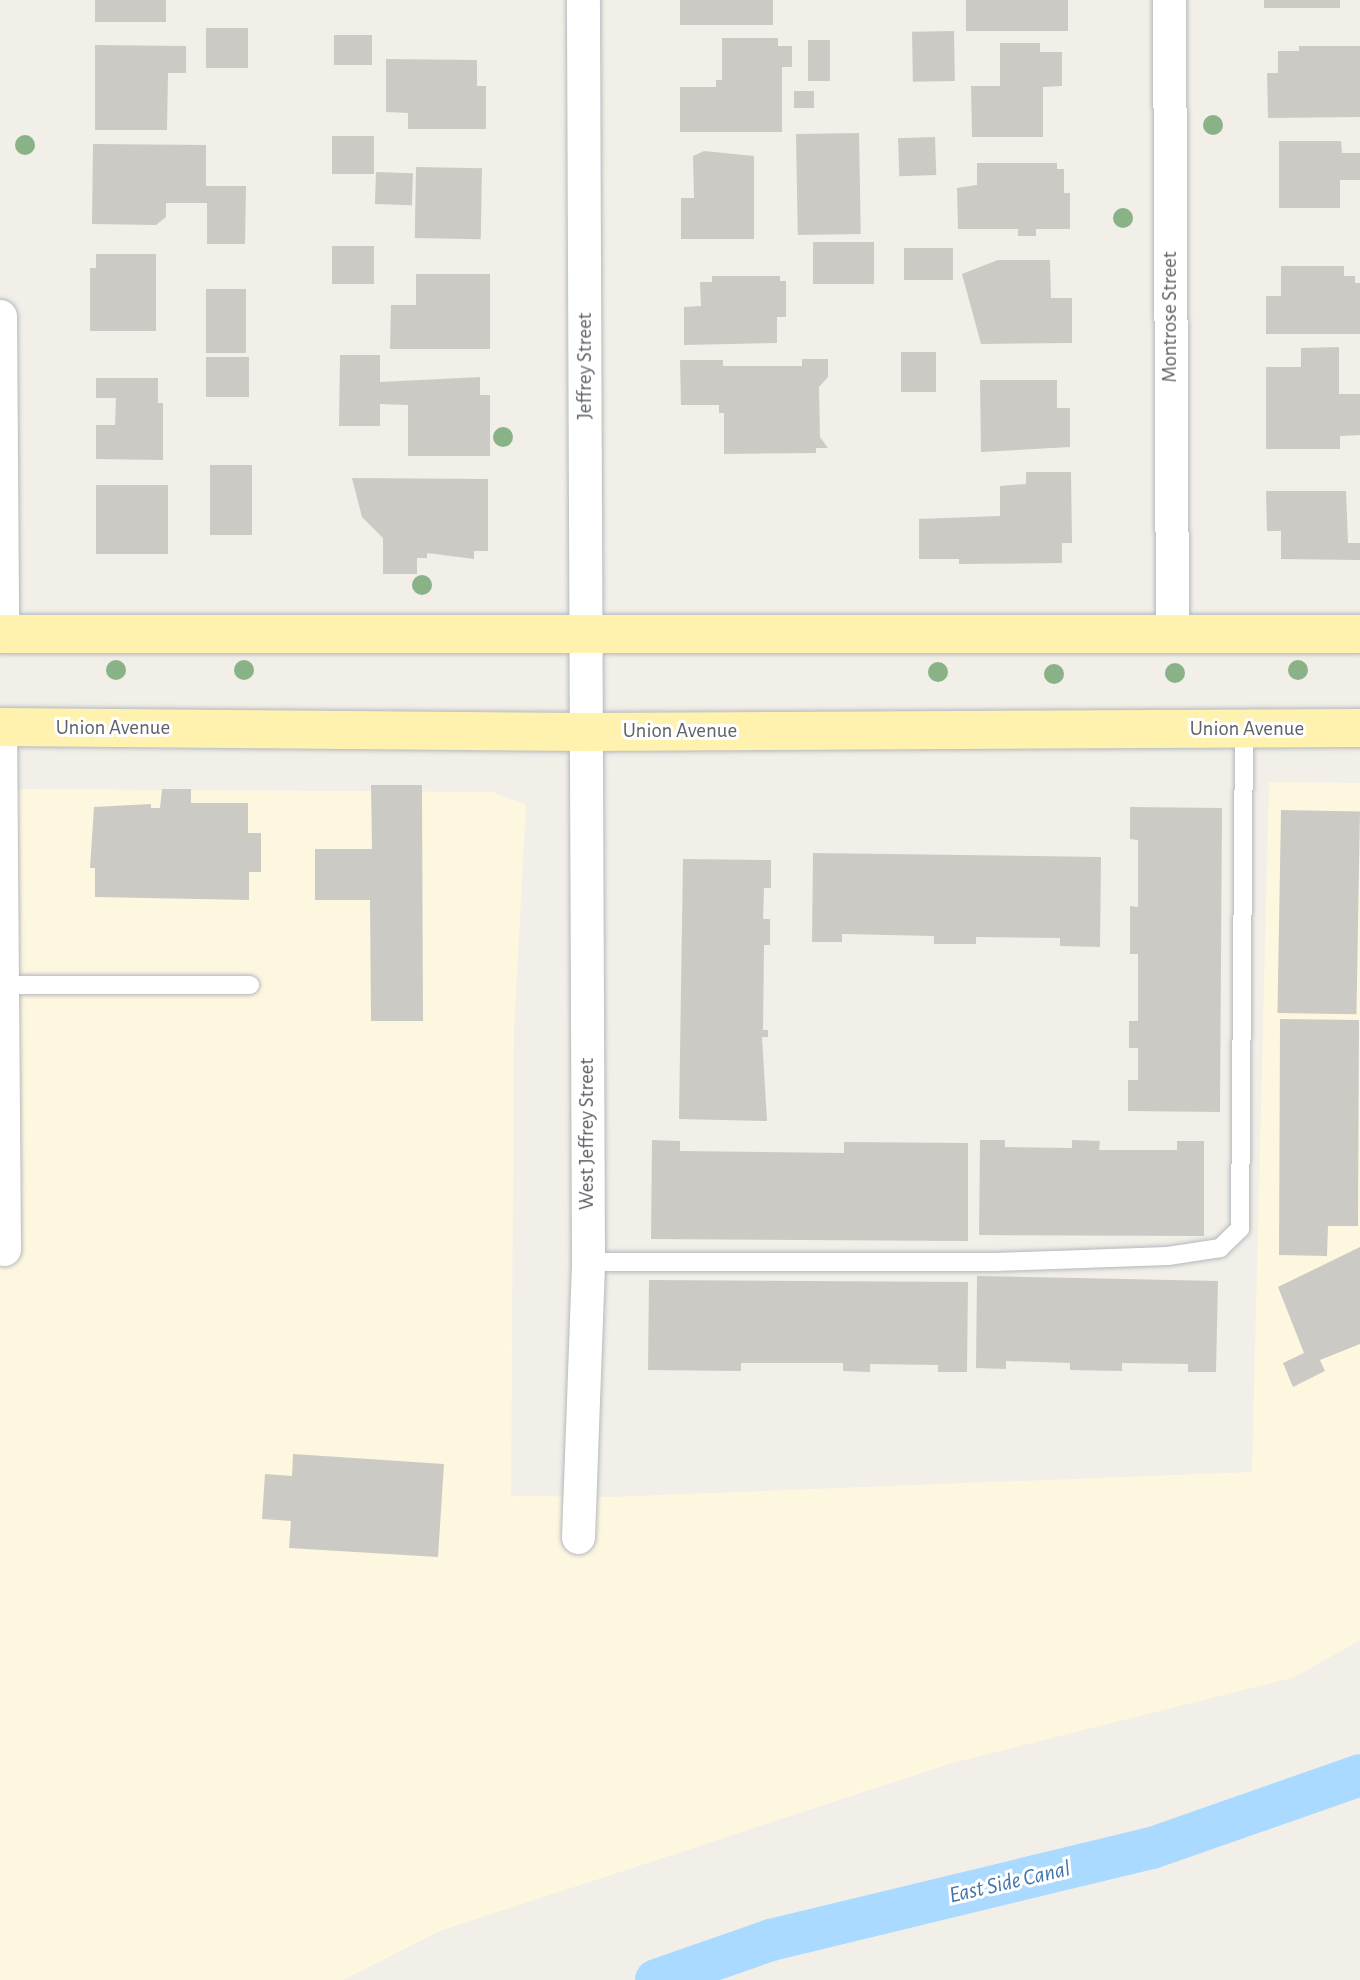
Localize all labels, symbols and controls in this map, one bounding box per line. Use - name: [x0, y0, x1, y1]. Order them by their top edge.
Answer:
- street label: Montrose Street: [1157, 251, 1183, 383]
- street label: Jeffrey Street: [572, 313, 598, 419]
- street label: Union Avenue: [56, 715, 170, 741]
- street label: Union Avenue: [1190, 716, 1304, 742]
- street label: Union Avenue: [623, 718, 737, 744]
- street label: West Jeffrey Street: [574, 1058, 600, 1210]
- water label: East Side Canal: [947, 1856, 1073, 1910]

